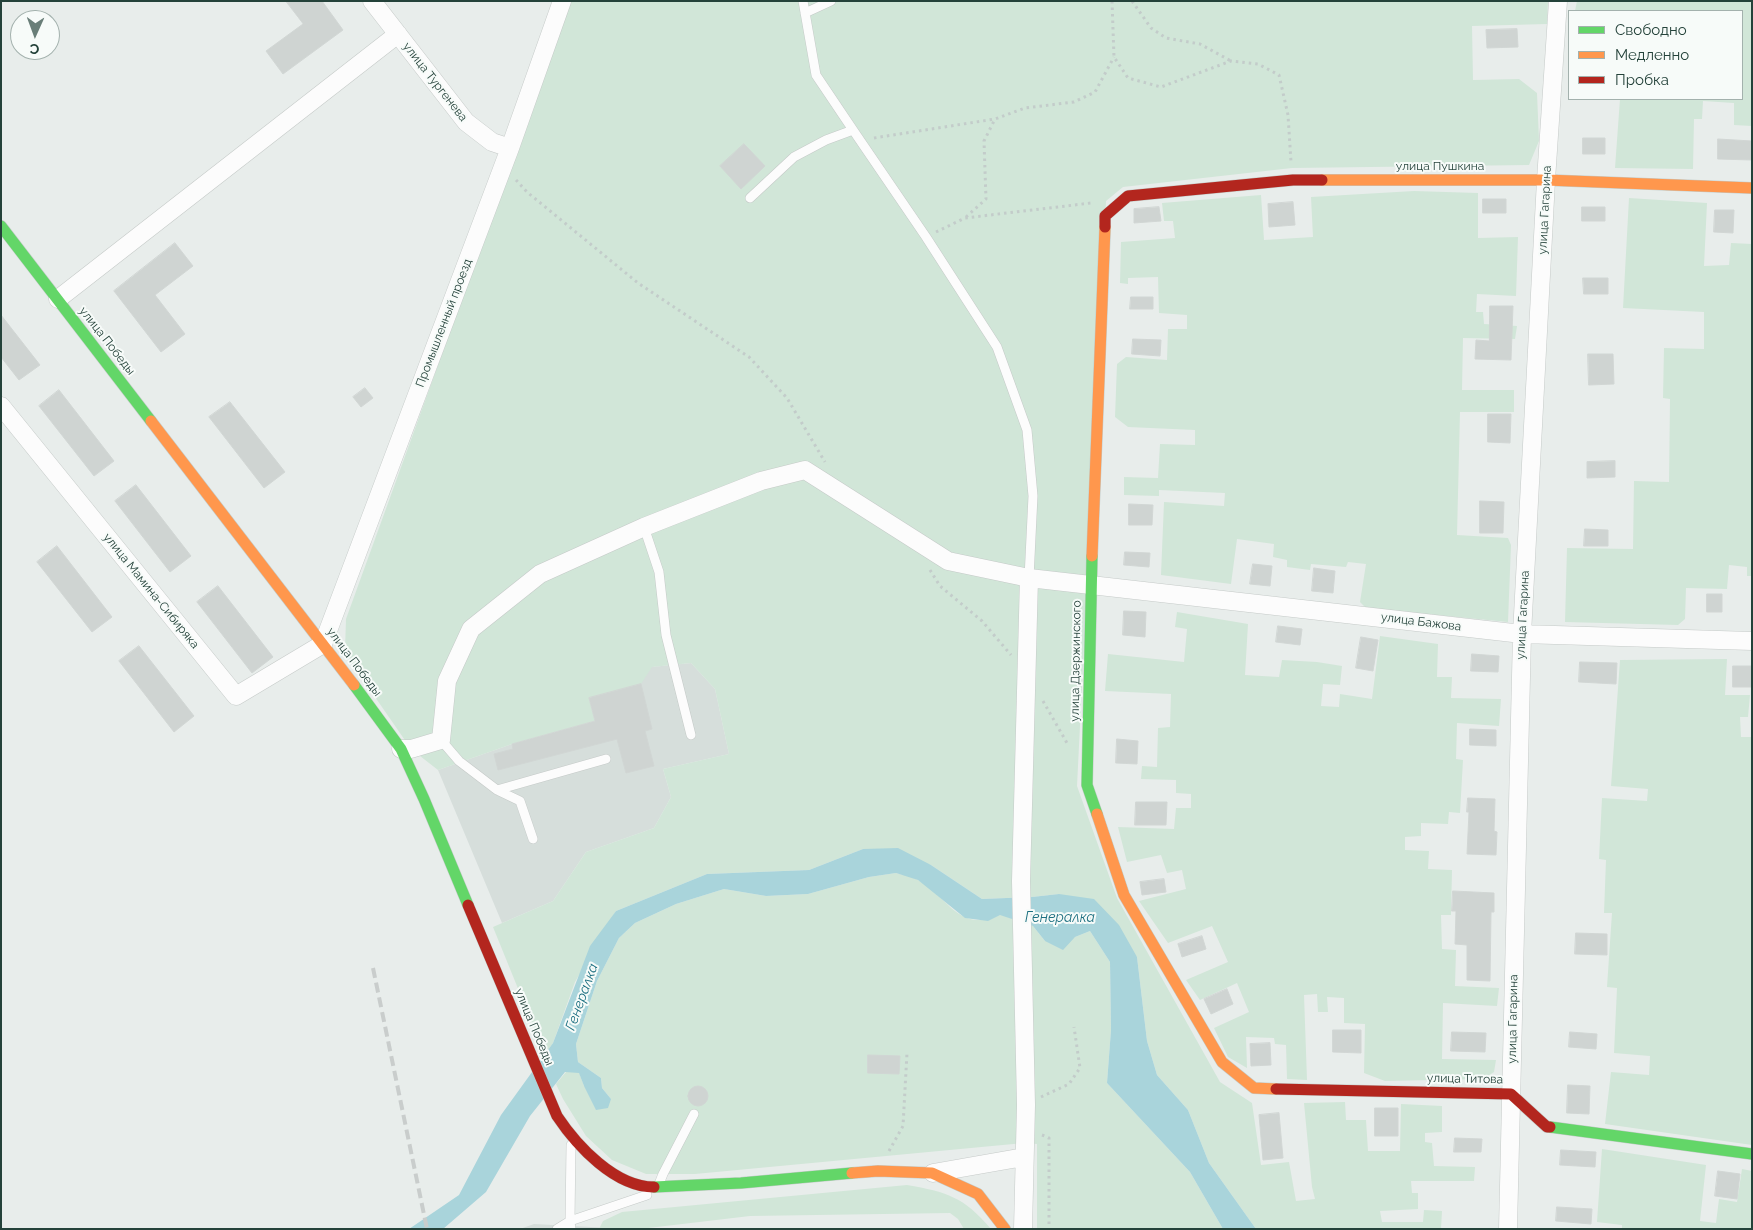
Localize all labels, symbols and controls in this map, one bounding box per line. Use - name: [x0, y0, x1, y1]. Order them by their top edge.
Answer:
- north arrow: [10, 10, 60, 60]
- legend: [1568, 10, 1743, 100]
- text: Свободно: [1615, 21, 1687, 39]
- street label: улица Тургенева: [400, 40, 470, 124]
- text: С: [29, 41, 40, 57]
- text: Медленно: [1615, 46, 1689, 64]
- text: Пробка: [1615, 71, 1669, 89]
- street label: улица Пушкина: [1396, 159, 1484, 173]
- street label: улица Гагарина: [1535, 165, 1555, 255]
- street label: Промышленный проезд: [413, 257, 475, 389]
- street label: улица Победы: [76, 304, 138, 378]
- street label: улица Мамина-Сибиряка: [100, 530, 202, 652]
- street label: улица Гагарина: [1513, 570, 1533, 660]
- street label: улица Дзержинского: [1068, 600, 1084, 722]
- street label: улица Бажова: [1380, 610, 1462, 634]
- street label: улица Победы: [324, 625, 384, 699]
- water label: Генералка: [1025, 910, 1095, 926]
- water label: Генералка: [562, 961, 602, 1033]
- street label: улица Гагарина: [1505, 974, 1521, 1064]
- street label: улица Победы: [511, 986, 557, 1068]
- street label: улица Титова: [1427, 1071, 1503, 1087]

